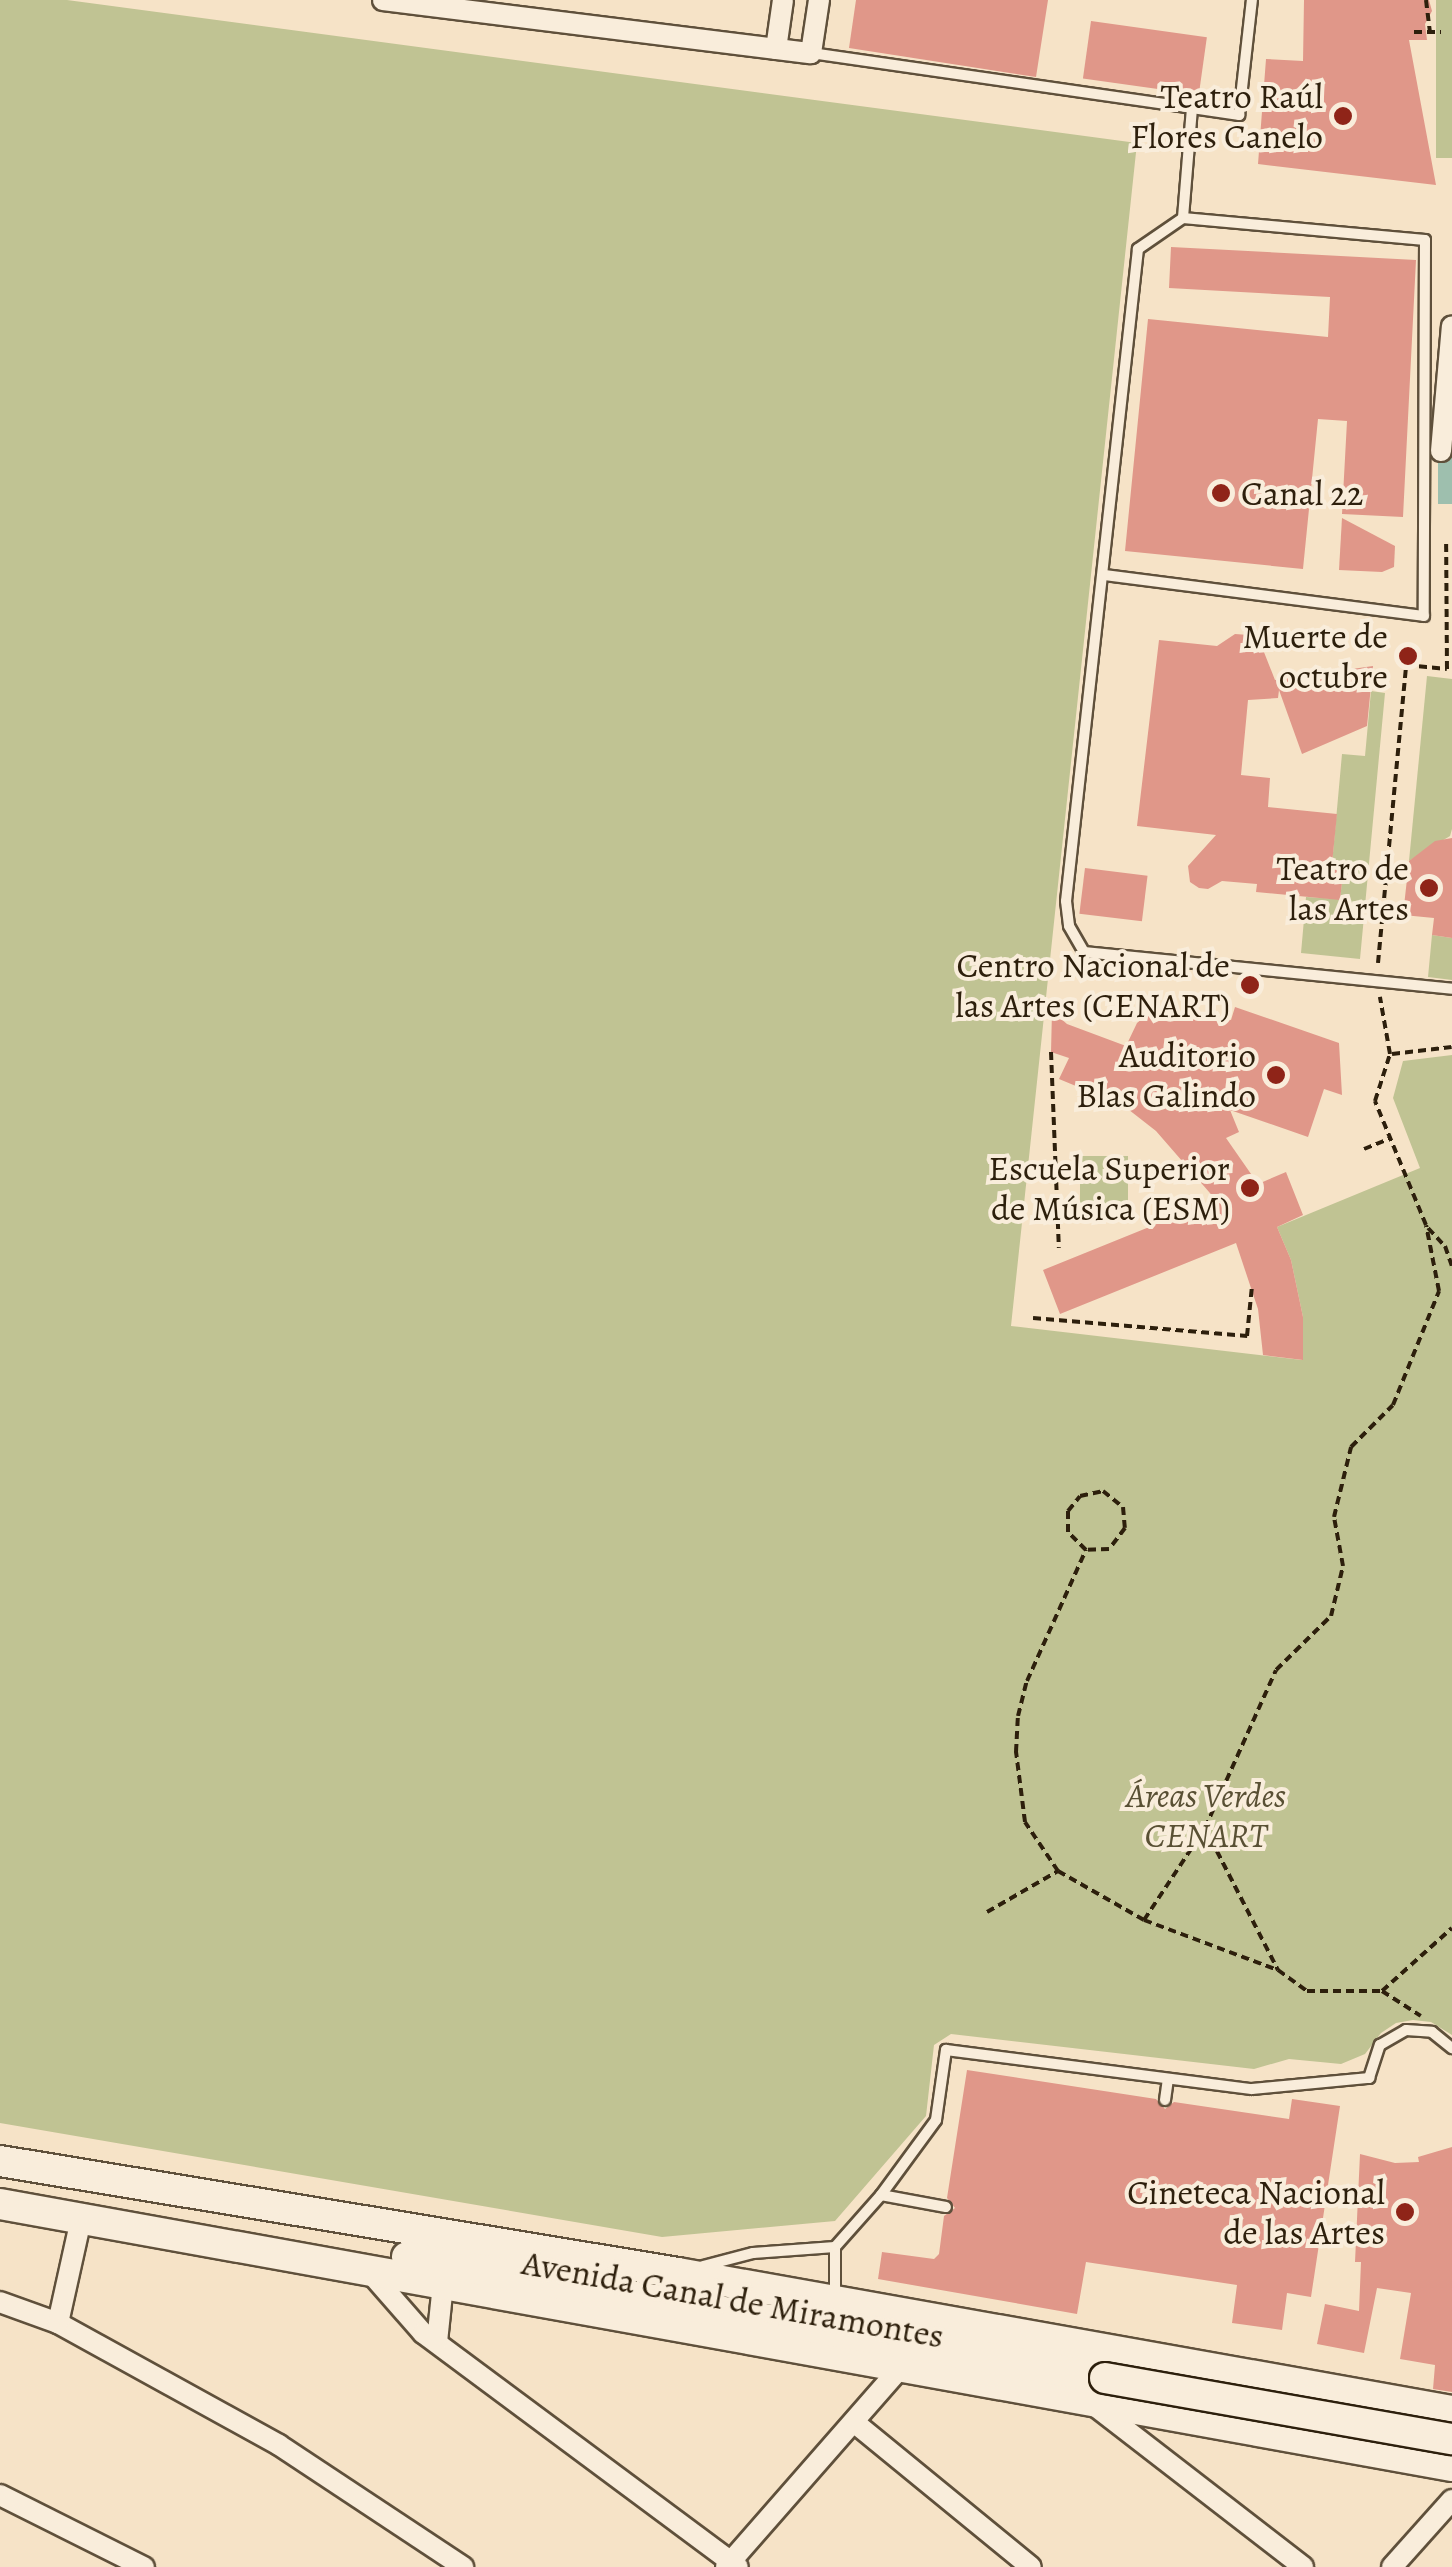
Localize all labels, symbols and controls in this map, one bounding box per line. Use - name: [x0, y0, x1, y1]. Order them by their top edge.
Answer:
- place label: Teatro Raúl Flores Canelo: [1130, 75, 1323, 157]
- marker: Teatro Raúl Flores Canelo: [1332, 105, 1354, 127]
- place label: Canal 22: [1241, 472, 1363, 514]
- marker: Canal 22: [1210, 482, 1232, 504]
- place label: Muerte de octubre: [1242, 615, 1388, 697]
- marker: Muerte de octubre: [1397, 645, 1419, 667]
- place label: Teatro de las Artes: [1277, 847, 1409, 929]
- marker: Teatro de las Artes: [1418, 877, 1440, 899]
- place label: Centro Nacional de las Artes (CENART): [955, 944, 1230, 1026]
- marker: Centro Nacional de las Artes (CENART): [1239, 974, 1261, 996]
- place label: Auditorio Blas Galindo: [1076, 1034, 1256, 1116]
- marker: Auditorio Blas Galindo: [1265, 1064, 1287, 1086]
- place label: Escuela Superior de Música (ESM): [988, 1147, 1230, 1229]
- marker: Escuela Superior de Música (ESM): [1239, 1177, 1261, 1199]
- park label: Áreas Verdes CENART: [1126, 1774, 1286, 1856]
- place label: Cineteca Nacional de las Artes: [1127, 2171, 1385, 2253]
- marker: Cineteca Nacional de las Artes: [1394, 2201, 1416, 2223]
- street label: Avenida Canal de Miramontes: [519, 2241, 947, 2357]

